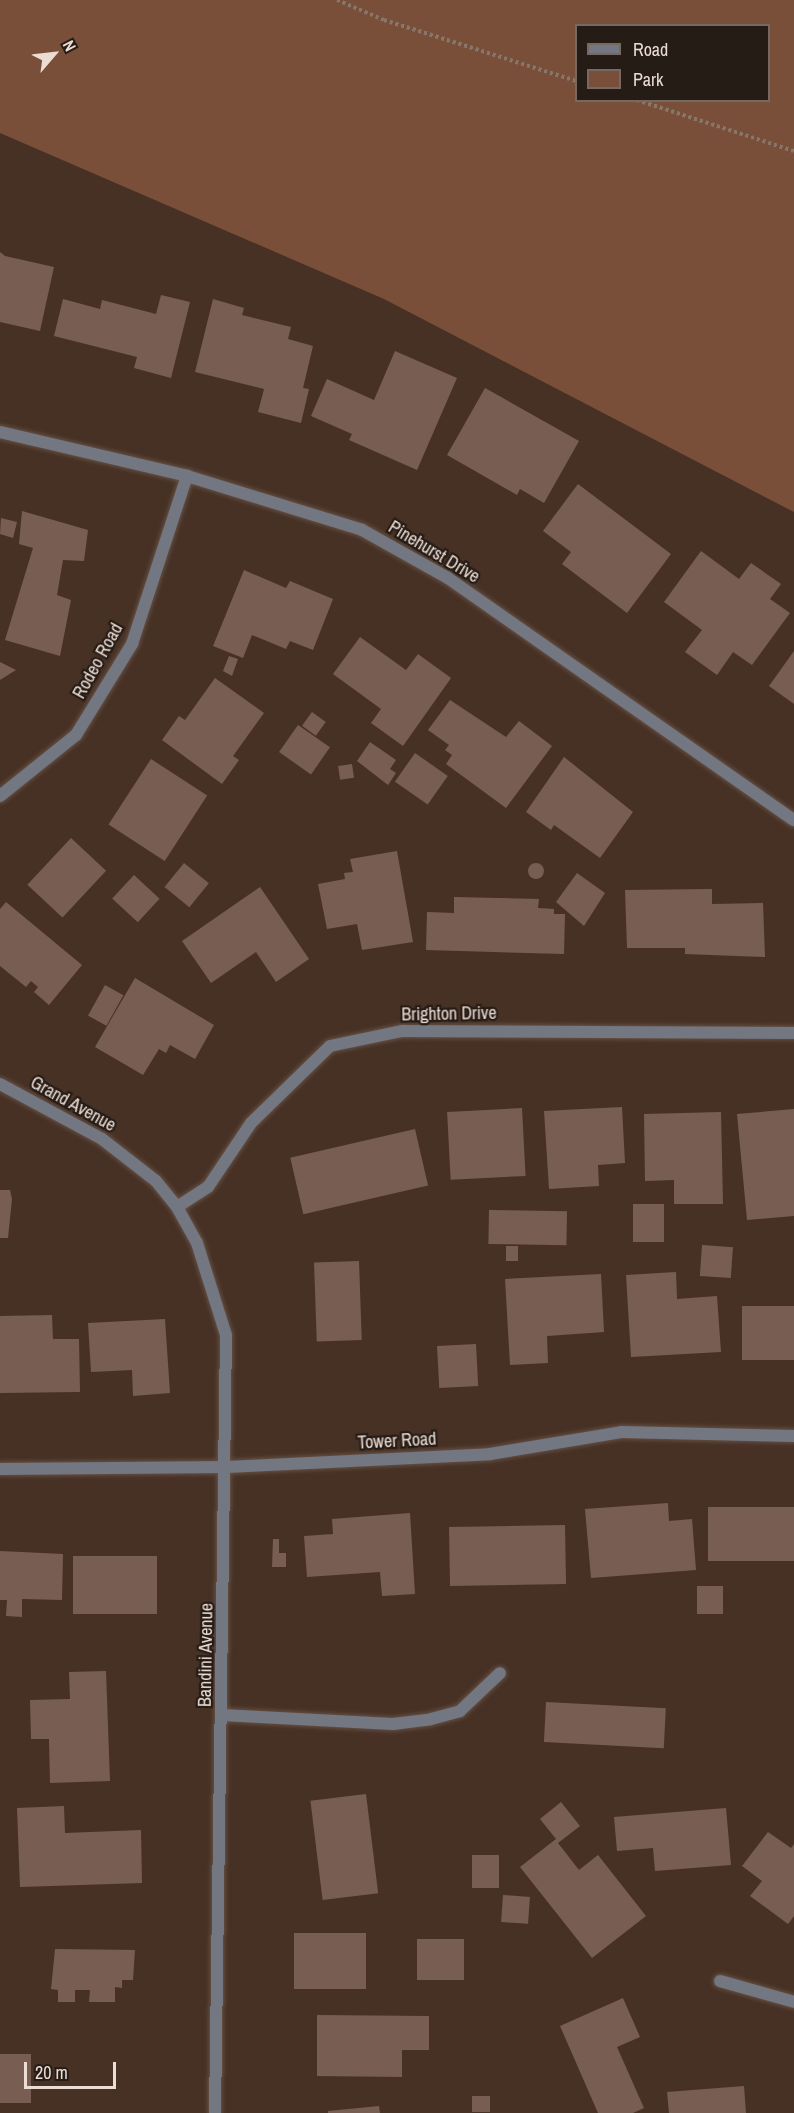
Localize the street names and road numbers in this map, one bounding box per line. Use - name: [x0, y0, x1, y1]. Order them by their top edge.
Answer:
- street label: Pinehurst Drive: [384, 516, 484, 588]
- street label: Rodeo Road: [68, 620, 128, 702]
- street label: Brighton Drive: [401, 1002, 497, 1026]
- street label: Grand Avenue: [26, 1072, 120, 1136]
- street label: Tower Road: [357, 1428, 437, 1454]
- street label: Bandini Avenue: [194, 1602, 218, 1708]

